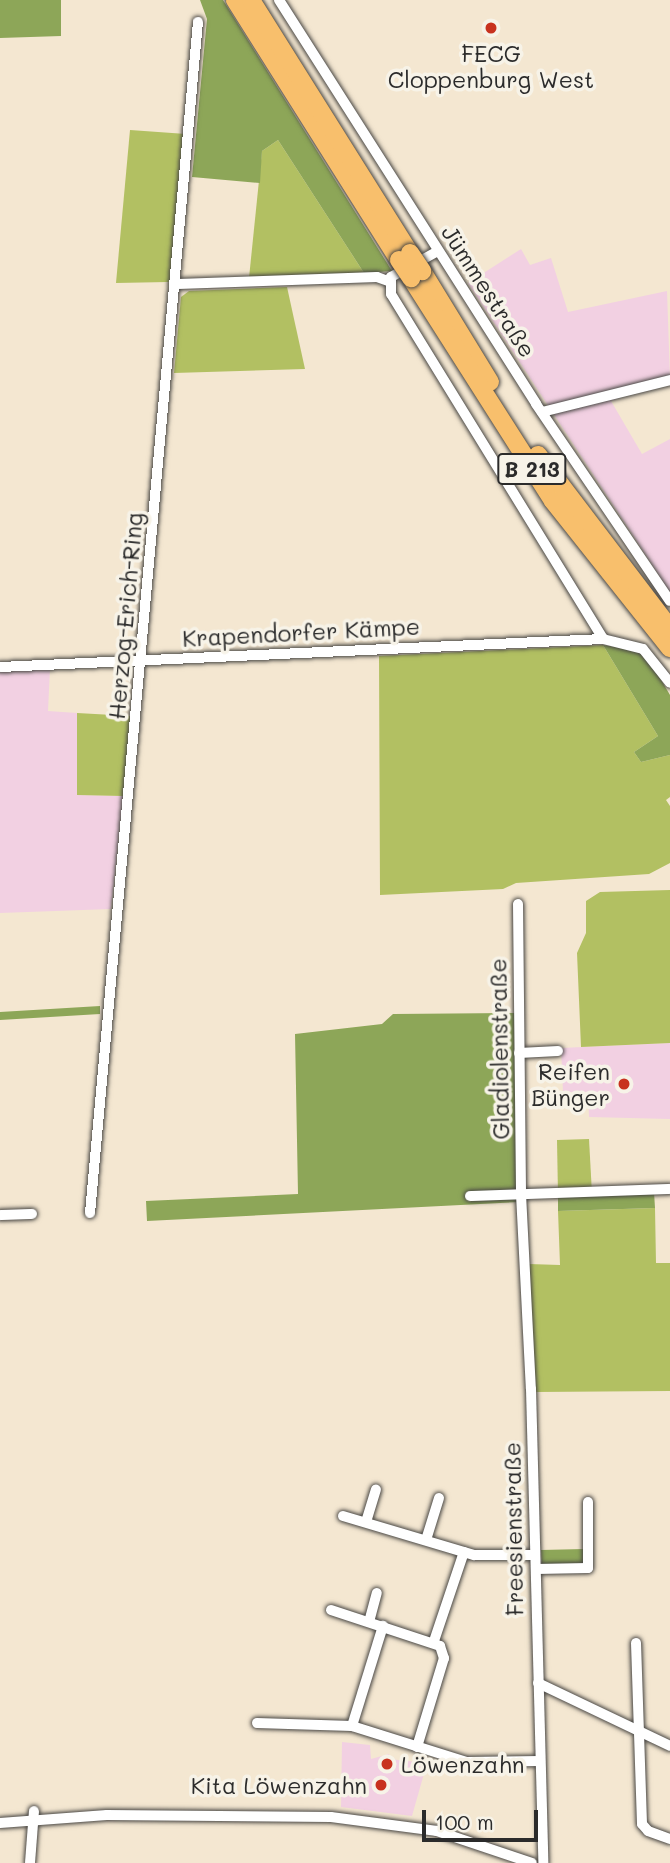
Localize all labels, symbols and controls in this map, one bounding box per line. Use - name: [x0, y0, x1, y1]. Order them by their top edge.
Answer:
- marker: FECG Cloppenburg West: [483, 20, 499, 36]
- place label: FECG Cloppenburg West: [388, 39, 594, 93]
- street label: Jümmestraße: [436, 220, 542, 362]
- road number: B 213: [497, 452, 567, 486]
- street label: Herzog-Erich-Ring: [102, 511, 148, 721]
- street label: Krapendorfer Kämpe: [181, 612, 421, 652]
- street label: Gladiolenstraße: [484, 958, 514, 1140]
- place label: Reifen Bünger: [531, 1057, 610, 1111]
- marker: Reifen Bünger: [616, 1076, 632, 1092]
- street label: Freesienstraße: [498, 1442, 528, 1616]
- place label: Löwenzahn: [401, 1750, 524, 1778]
- marker: Löwenzahn: [379, 1756, 395, 1772]
- place label: Kita Löwenzahn: [191, 1771, 367, 1799]
- marker: Kita Löwenzahn: [373, 1777, 389, 1793]
- scale bar: [425, 1797, 540, 1841]
- text: 100 m: [435, 1808, 494, 1835]

